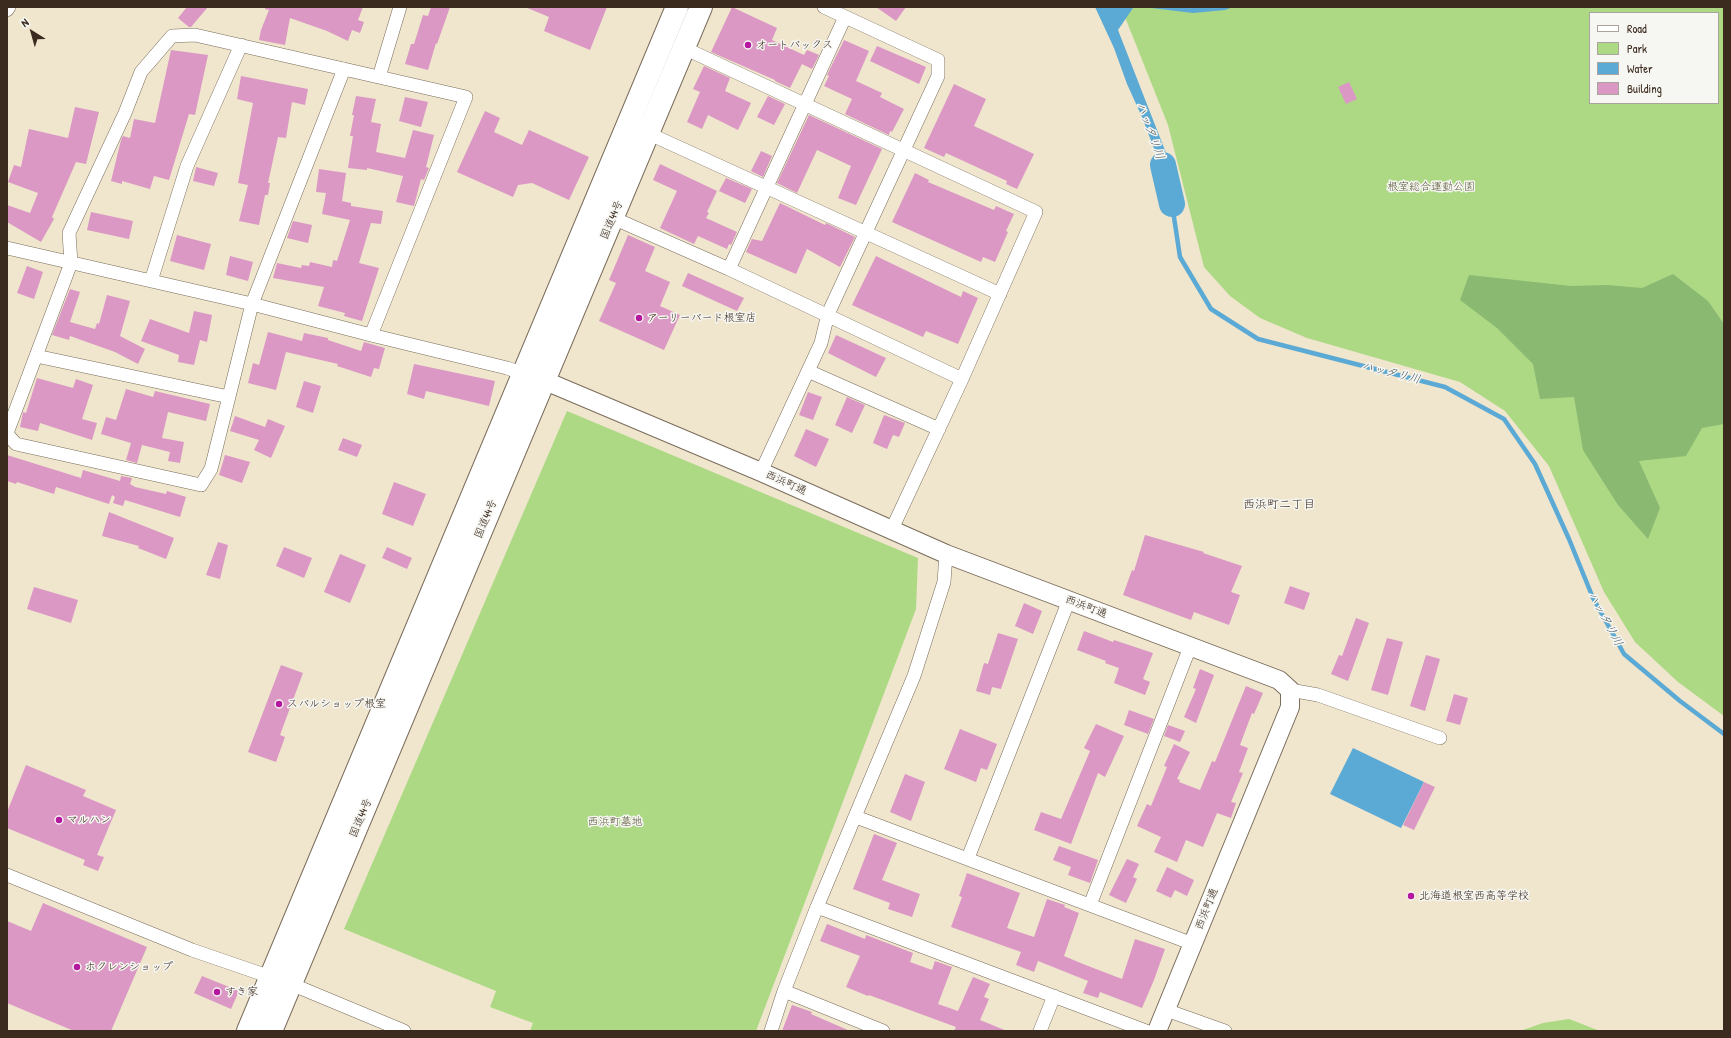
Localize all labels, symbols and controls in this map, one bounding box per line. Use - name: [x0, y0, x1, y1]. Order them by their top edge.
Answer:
- north arrow: [12, 12, 52, 52]
- legend: [1589, 12, 1719, 104]
- text: N: [18, 15, 31, 30]
- text: Road: [1627, 20, 1647, 37]
- place label: オートバックス: [756, 38, 833, 52]
- marker: オートバックス: [743, 40, 753, 50]
- text: Park: [1627, 40, 1647, 57]
- text: Water: [1627, 60, 1653, 77]
- text: Building: [1627, 80, 1662, 97]
- water label: ハッタリ川: [1133, 100, 1167, 162]
- park label: 根室総合運動公園: [1387, 180, 1475, 194]
- street label: 国道44号: [598, 198, 626, 242]
- place label: アーリーバード根室店: [647, 311, 757, 325]
- marker: アーリーバード根室店: [634, 313, 644, 323]
- water label: ハッタリ川: [1360, 359, 1422, 387]
- street label: 西浜町通: [763, 468, 809, 498]
- street label: 国道44号: [472, 497, 500, 541]
- district label: 西浜町二丁目: [1243, 498, 1315, 512]
- water label: ハッタリ川: [1585, 589, 1625, 649]
- street label: 西浜町通: [1063, 593, 1109, 621]
- place label: スバルショップ根室: [287, 697, 386, 711]
- marker: スバルショップ根室: [274, 699, 284, 709]
- street label: 国道44号: [347, 796, 375, 840]
- place label: マルハン: [67, 813, 111, 827]
- marker: マルハン: [54, 815, 64, 825]
- park label: 西浜町墓地: [588, 815, 642, 829]
- street label: 西浜町通: [1193, 886, 1221, 932]
- place label: 北海道根室西高等学校: [1419, 889, 1529, 903]
- marker: 北海道根室西高等学校: [1406, 891, 1416, 901]
- place label: ホクレンショップ: [85, 960, 173, 974]
- marker: ホクレンショップ: [72, 962, 82, 972]
- place label: すき家: [225, 985, 258, 999]
- marker: すき家: [212, 987, 222, 997]

